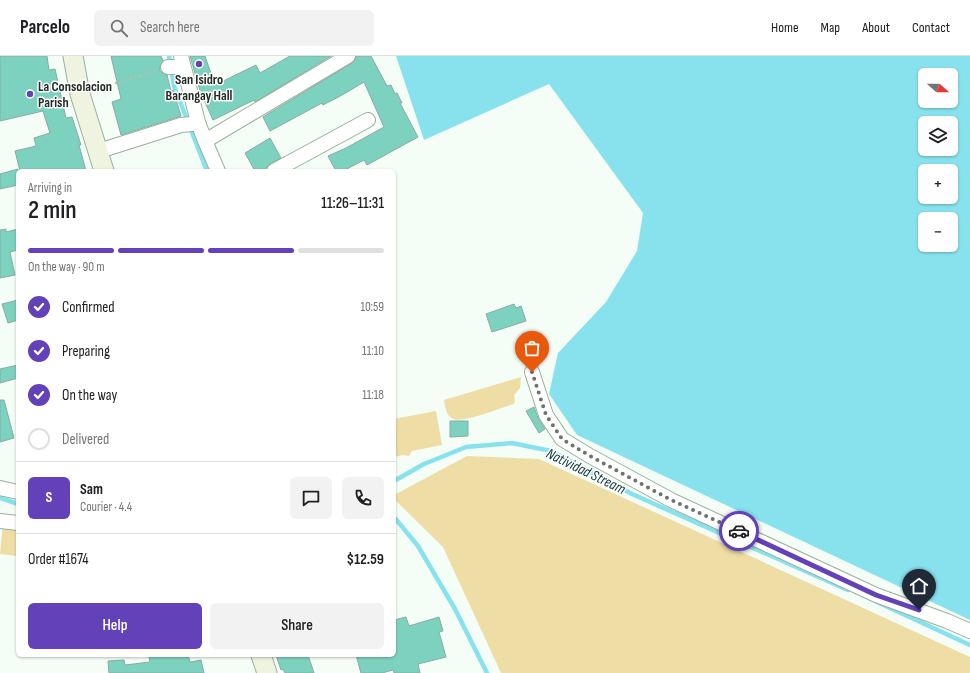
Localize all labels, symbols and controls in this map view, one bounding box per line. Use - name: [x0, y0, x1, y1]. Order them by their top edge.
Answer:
- search box: [94, 10, 374, 46]
- text: Parcelo: [20, 16, 70, 39]
- icon: search: [108, 17, 130, 39]
- text: Search here: [140, 18, 200, 37]
- text: Home: [771, 19, 799, 36]
- text: Map: [821, 19, 840, 36]
- text: About: [862, 19, 890, 36]
- text: Contact: [912, 19, 950, 36]
- marker: San Isidro Barangay Hall: [194, 59, 204, 69]
- north arrow: [918, 68, 958, 108]
- map controls: [918, 68, 958, 252]
- place label: San Isidro Barangay Hall: [166, 71, 233, 104]
- place label: La Consolacion Parish: [38, 78, 112, 111]
- marker: La Consolacion Parish: [25, 89, 35, 99]
- button: layers: [918, 116, 958, 156]
- button: +: [918, 164, 958, 204]
- text: Arriving in: [28, 180, 72, 196]
- text: 11:26–11:31: [321, 194, 384, 213]
- text: 2 min: [28, 195, 77, 226]
- button: −: [918, 212, 958, 252]
- text: On the way · 90 m: [28, 259, 105, 275]
- icon: check: [28, 296, 50, 318]
- text: Confirmed: [62, 298, 115, 317]
- text: 10:59: [360, 299, 384, 315]
- pin: [515, 331, 549, 372]
- icon: bag: [521, 337, 543, 359]
- icon: check: [28, 340, 50, 362]
- text: Preparing: [62, 342, 110, 361]
- text: 11:10: [362, 343, 384, 359]
- icon: check: [28, 384, 50, 406]
- text: On the way: [62, 386, 117, 405]
- text: 11:18: [362, 387, 384, 403]
- text: Delivered: [62, 430, 109, 449]
- water label: Natividad Stream: [543, 444, 629, 499]
- button: chat: [290, 477, 332, 519]
- button: phone: [342, 477, 384, 519]
- text: Sam: [80, 480, 103, 499]
- text: S: [46, 488, 52, 507]
- text: Courier · 4.4: [80, 499, 132, 515]
- courier: [719, 511, 759, 551]
- icon: car: [728, 520, 750, 542]
- text: Order #1674: [28, 550, 89, 569]
- text: $12.59: [347, 550, 384, 569]
- pin: [902, 569, 936, 610]
- icon: home: [908, 575, 930, 597]
- button: Help: [28, 603, 202, 649]
- button: Share: [210, 603, 384, 649]

